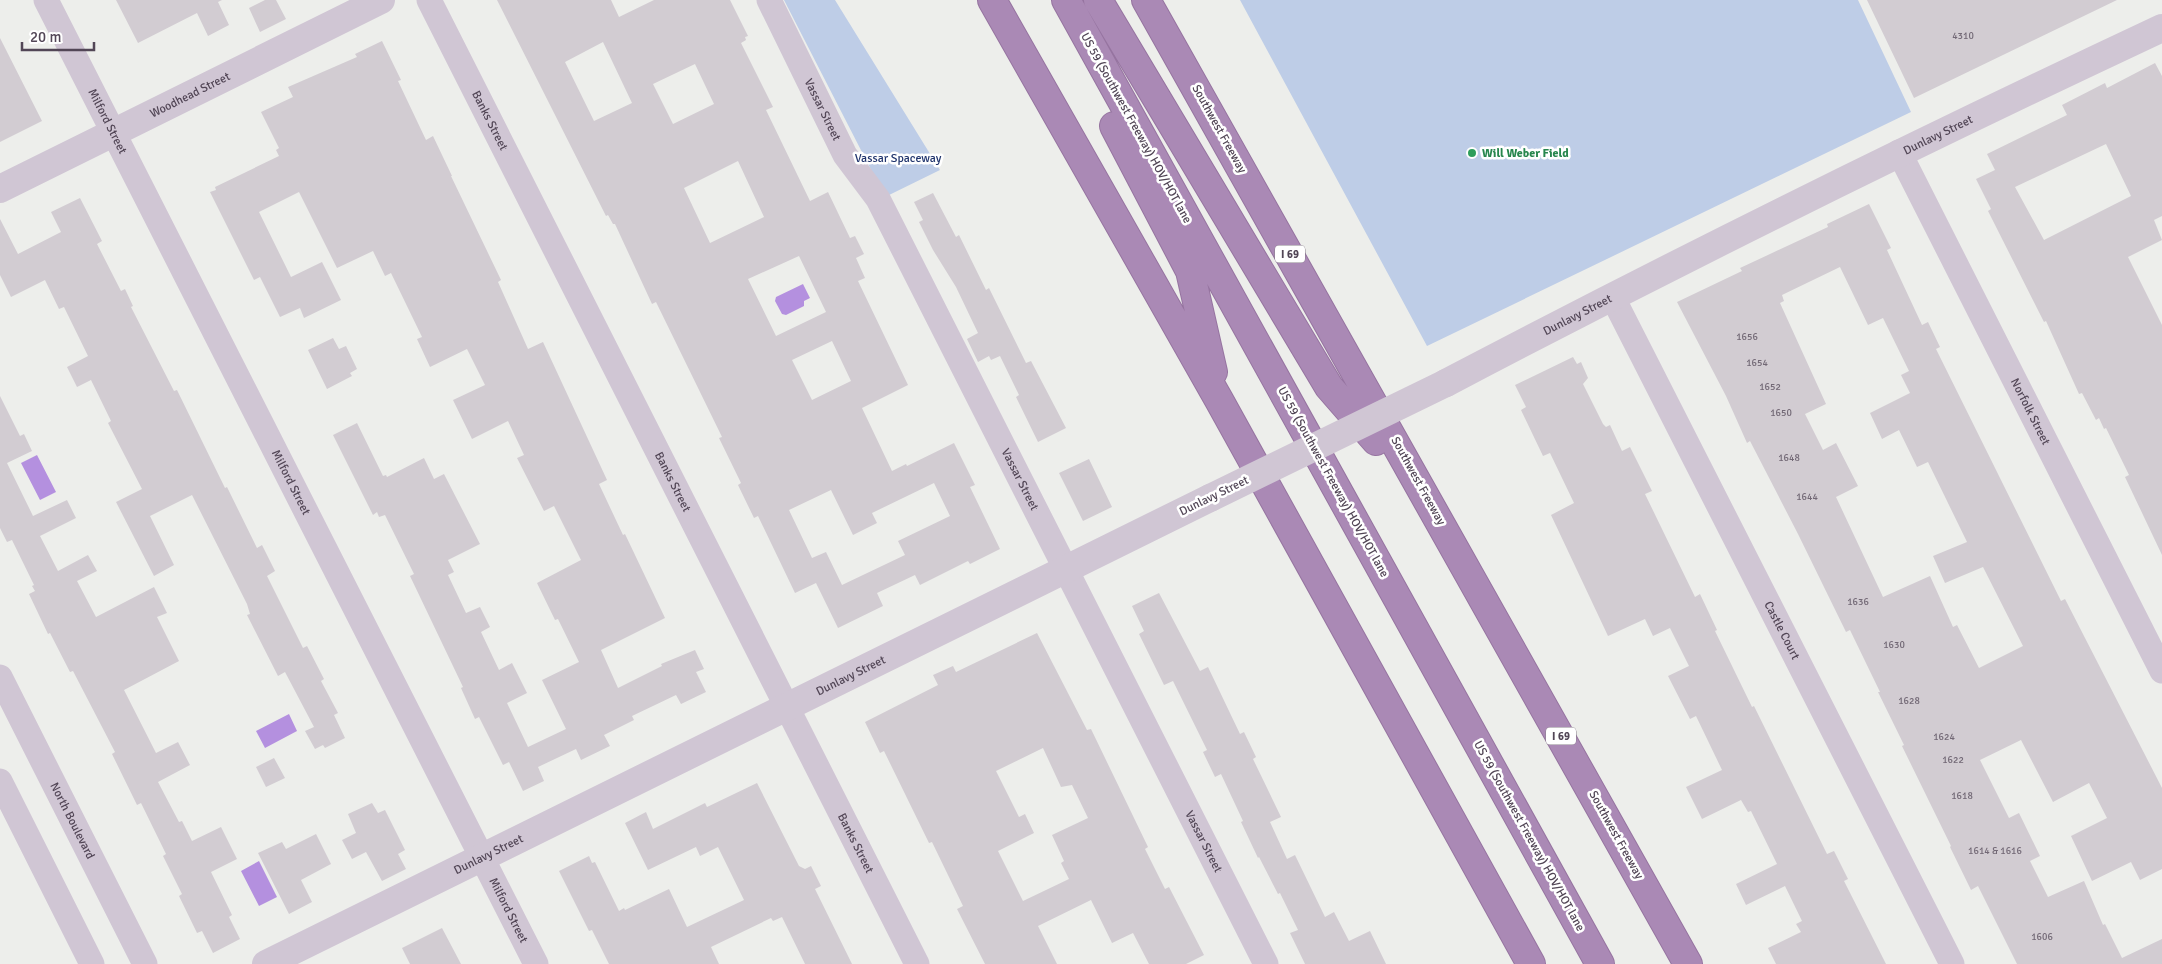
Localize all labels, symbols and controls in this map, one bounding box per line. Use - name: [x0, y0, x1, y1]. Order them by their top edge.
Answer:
- scale bar: [22, 20, 95, 52]
- text: 20 m: [30, 28, 61, 46]
- street label: US 59 (Southwest Freeway) HOV/HOT lane: [1077, 30, 1195, 226]
- house number: 4310: [1952, 30, 1974, 42]
- street label: Woodhead Street: [147, 69, 232, 121]
- street label: Vassar Street: [801, 76, 844, 143]
- street label: Southwest Freeway: [1188, 82, 1250, 176]
- street label: Milford Street: [85, 86, 130, 156]
- street label: Banks Street: [469, 88, 511, 153]
- street label: Dunlavy Street: [1901, 112, 1975, 158]
- place label: Will Weber Field: [1482, 146, 1569, 161]
- marker: Will Weber Field: [1466, 147, 1478, 159]
- park label: Vassar Spaceway: [855, 151, 942, 166]
- road number: I 69: [1275, 245, 1305, 262]
- street label: Dunlavy Street: [1540, 291, 1614, 339]
- house number: 1656: [1736, 331, 1758, 343]
- house number: 1654: [1746, 357, 1768, 369]
- street label: Norfolk Street: [2007, 376, 2054, 447]
- house number: 1652: [1759, 381, 1781, 393]
- street label: US 59 (Southwest Freeway) HOV/HOT lane: [1274, 384, 1392, 580]
- house number: 1650: [1770, 407, 1792, 419]
- street label: Southwest Freeway: [1387, 434, 1449, 528]
- street label: Vassar Street: [998, 446, 1042, 513]
- street label: Milford Street: [268, 447, 314, 517]
- street label: Banks Street: [651, 449, 694, 514]
- house number: 1648: [1778, 452, 1800, 464]
- street label: Dunlavy Street: [1177, 473, 1251, 519]
- house number: 1644: [1796, 491, 1818, 503]
- house number: 1636: [1847, 596, 1869, 608]
- street label: Castle Court: [1761, 598, 1803, 662]
- house number: 1630: [1883, 639, 1905, 651]
- street label: Dunlavy Street: [814, 652, 888, 699]
- house number: 1628: [1898, 695, 1920, 707]
- road number: I 69: [1546, 728, 1576, 744]
- house number: 1624: [1933, 731, 1955, 743]
- street label: US 59 (Southwest Freeway) HOV/HOT lane: [1470, 738, 1588, 934]
- house number: 1622: [1942, 754, 1964, 766]
- street label: North Boulevard: [47, 780, 98, 862]
- street label: Southwest Freeway: [1585, 788, 1647, 882]
- house number: 1618: [1951, 790, 1973, 802]
- street label: Vassar Street: [1182, 808, 1226, 875]
- street label: Banks Street: [834, 811, 877, 876]
- street label: Dunlavy Street: [451, 831, 526, 878]
- house number: 1614 & 1616: [1968, 845, 2022, 857]
- street label: Milford Street: [486, 875, 531, 945]
- house number: 1606: [2031, 931, 2053, 943]

